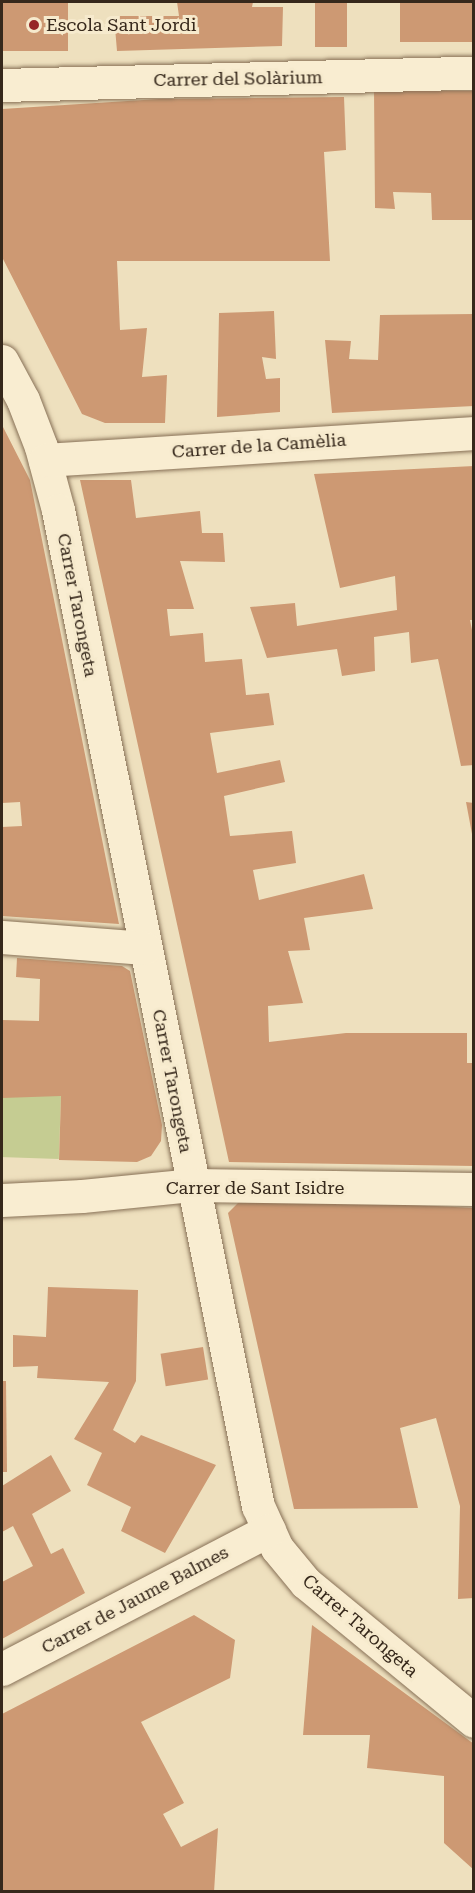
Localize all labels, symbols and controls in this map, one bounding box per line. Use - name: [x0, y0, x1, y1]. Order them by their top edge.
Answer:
- place label: Escola Sant Jordi: [46, 14, 197, 36]
- marker: Escola Sant Jordi: [27, 18, 41, 32]
- street label: Carrer del Solàrium: [153, 67, 323, 91]
- street label: Carrer de la Camèlia: [171, 429, 347, 463]
- street label: Carrer Tarongeta: [53, 531, 101, 679]
- street label: Carrer Tarongeta: [148, 1007, 196, 1155]
- street label: Carrer de Sant Isidre: [166, 1177, 344, 1199]
- street label: Carrer de Jaume Balmes: [38, 1541, 232, 1659]
- street label: Carrer Tarongeta: [298, 1570, 422, 1682]

